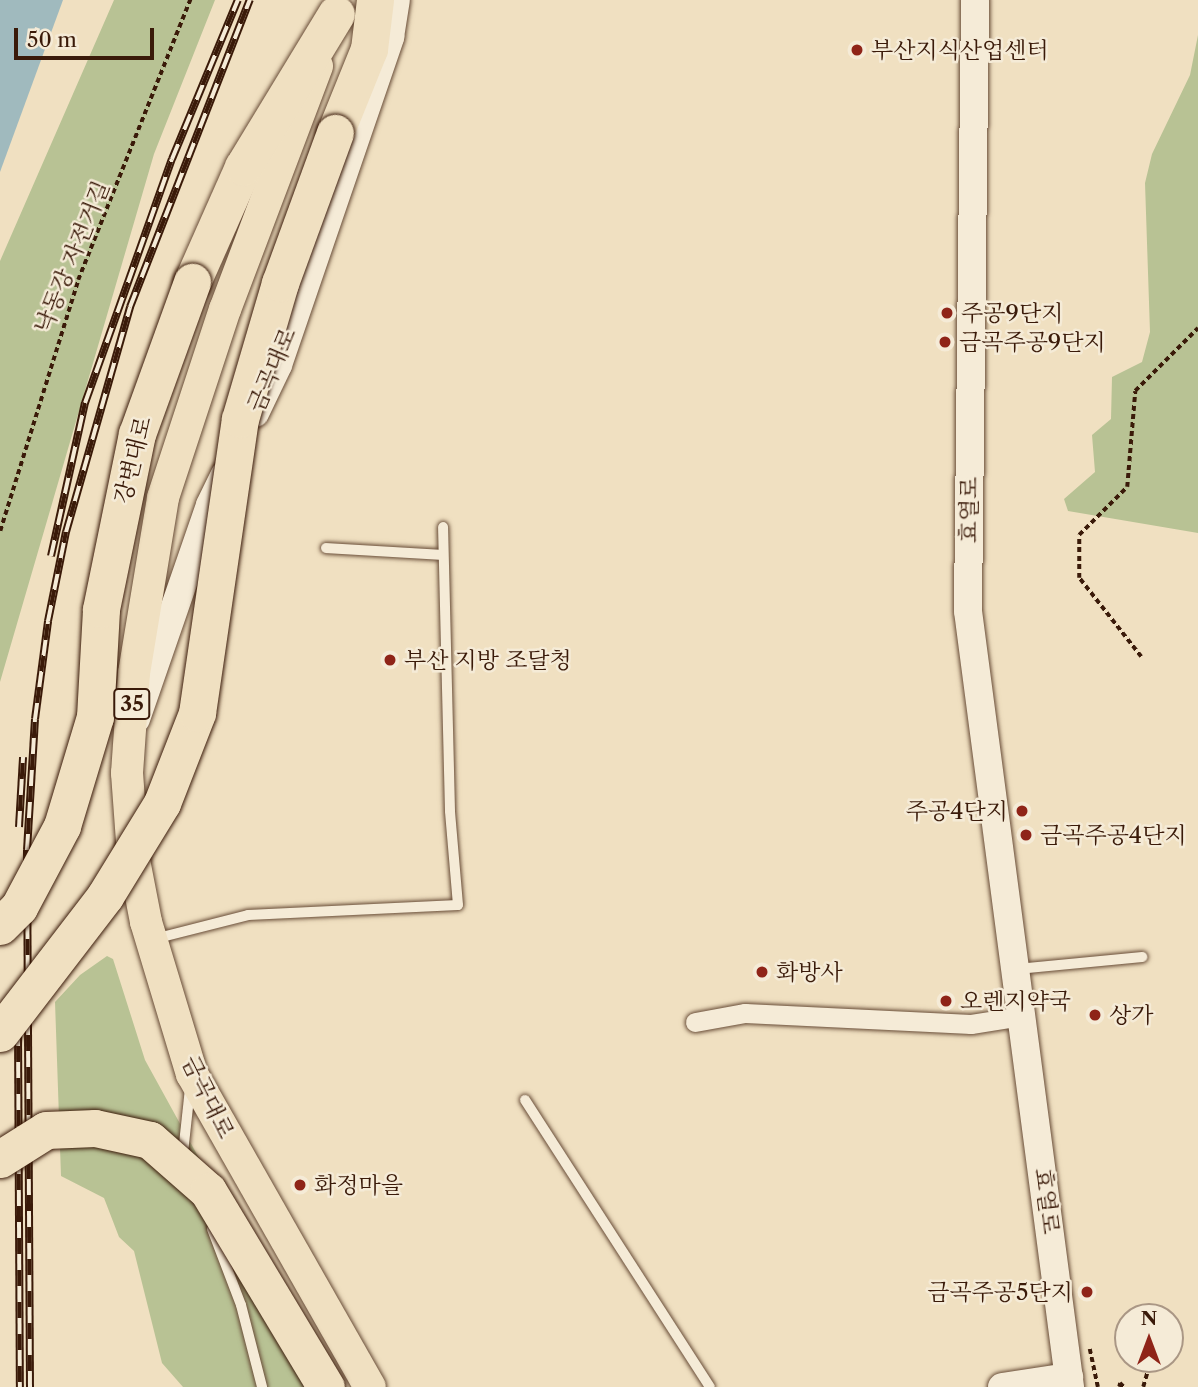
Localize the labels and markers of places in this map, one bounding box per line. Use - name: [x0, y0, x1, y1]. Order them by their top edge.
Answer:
- place label: 부산지식산업센터: [871, 36, 1049, 64]
- marker: 부산지식산업센터: [849, 42, 865, 58]
- place label: 주공9단지: [961, 299, 1063, 327]
- marker: 주공9단지: [939, 305, 955, 321]
- place label: 금곡주공9단지: [959, 328, 1106, 356]
- marker: 금곡주공9단지: [937, 334, 953, 350]
- place label: 부산 지방 조달청: [404, 646, 572, 674]
- marker: 부산 지방 조달청: [382, 652, 398, 668]
- place label: 주공4단지: [906, 797, 1008, 825]
- marker: 주공4단지: [1014, 803, 1030, 819]
- place label: 금곡주공4단지: [1040, 821, 1187, 849]
- marker: 금곡주공4단지: [1018, 827, 1034, 843]
- place label: 화방사: [776, 958, 843, 986]
- marker: 화방사: [754, 964, 770, 980]
- place label: 오렌지약국: [960, 987, 1071, 1015]
- marker: 오렌지약국: [938, 993, 954, 1009]
- place label: 상가: [1109, 1001, 1153, 1029]
- marker: 상가: [1087, 1007, 1103, 1023]
- place label: 화정마을: [314, 1171, 403, 1199]
- marker: 화정마을: [292, 1177, 308, 1193]
- place label: 금곡주공5단지: [927, 1278, 1073, 1306]
- marker: 금곡주공5단지: [1079, 1284, 1095, 1300]

